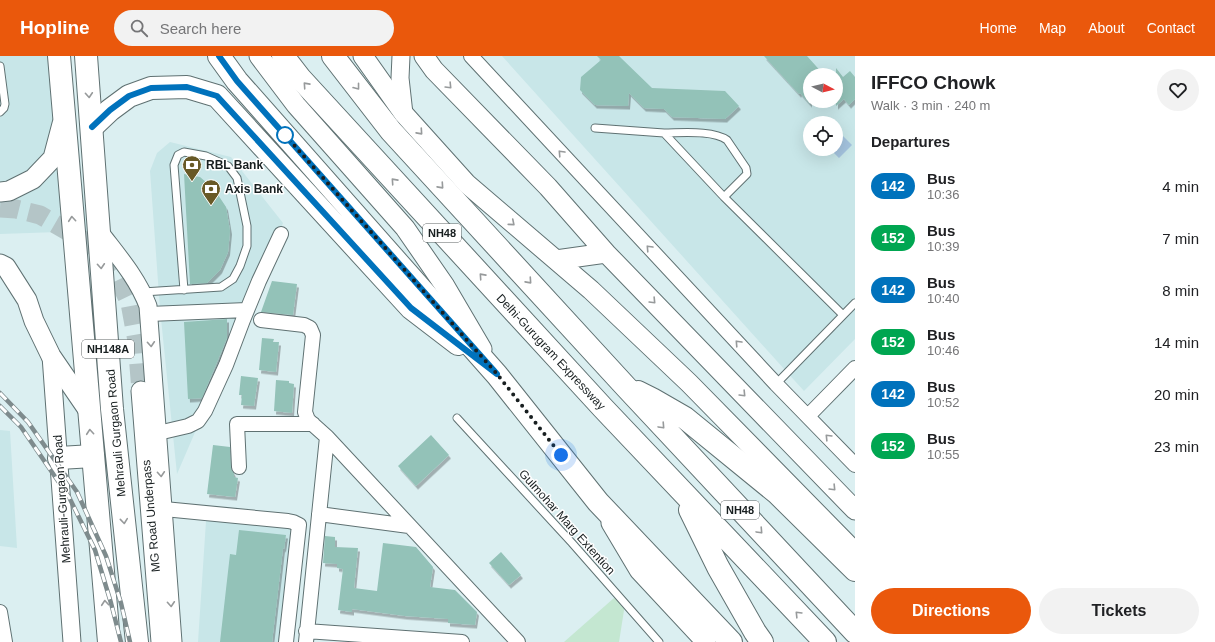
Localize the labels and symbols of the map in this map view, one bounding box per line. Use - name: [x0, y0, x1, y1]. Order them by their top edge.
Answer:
- north arrow: [803, 68, 843, 108]
- one-way arrow: [444, 81, 452, 89]
- one-way arrow: [303, 82, 311, 90]
- one-way arrow: [352, 82, 359, 89]
- one-way arrow: [85, 92, 94, 98]
- unlabelled marker: [276, 126, 294, 144]
- one-way arrow: [415, 127, 423, 135]
- one-way arrow: [559, 150, 566, 157]
- bank icon: RBL Bank: [181, 154, 203, 182]
- place label: RBL Bank: [206, 158, 263, 172]
- bank icon: Axis Bank: [200, 178, 222, 206]
- one-way arrow: [392, 178, 399, 185]
- one-way arrow: [436, 181, 443, 188]
- place label: Axis Bank: [225, 182, 283, 196]
- one-way arrow: [68, 216, 77, 222]
- one-way arrow: [508, 218, 515, 225]
- road number: NH48: [423, 224, 461, 242]
- one-way arrow: [647, 245, 654, 253]
- one-way arrow: [97, 263, 106, 269]
- one-way arrow: [479, 274, 486, 281]
- one-way arrow: [524, 277, 531, 284]
- street label: Delhi-Gurugram Expressway: [494, 291, 608, 413]
- one-way arrow: [648, 296, 656, 304]
- road number: NH148A: [82, 340, 134, 358]
- one-way arrow: [735, 340, 743, 348]
- one-way arrow: [147, 341, 156, 347]
- street label: Mehrauli Gurgaon Road: [103, 369, 129, 497]
- one-way arrow: [738, 389, 746, 397]
- one-way arrow: [657, 421, 665, 429]
- one-way arrow: [86, 429, 95, 435]
- street label: Mehrauli-Gurgaon Road: [51, 434, 73, 564]
- one-way arrow: [825, 434, 833, 442]
- your location: [551, 445, 571, 465]
- street label: MG Road Underpass: [139, 459, 163, 573]
- street label: Gulmohar Marg Extention: [516, 467, 618, 577]
- one-way arrow: [157, 471, 166, 477]
- one-way arrow: [828, 483, 836, 491]
- road number: NH48: [721, 501, 759, 519]
- one-way arrow: [120, 518, 129, 524]
- one-way arrow: [755, 526, 763, 534]
- one-way arrow: [101, 600, 110, 606]
- one-way arrow: [166, 601, 175, 607]
- one-way arrow: [795, 611, 803, 619]

